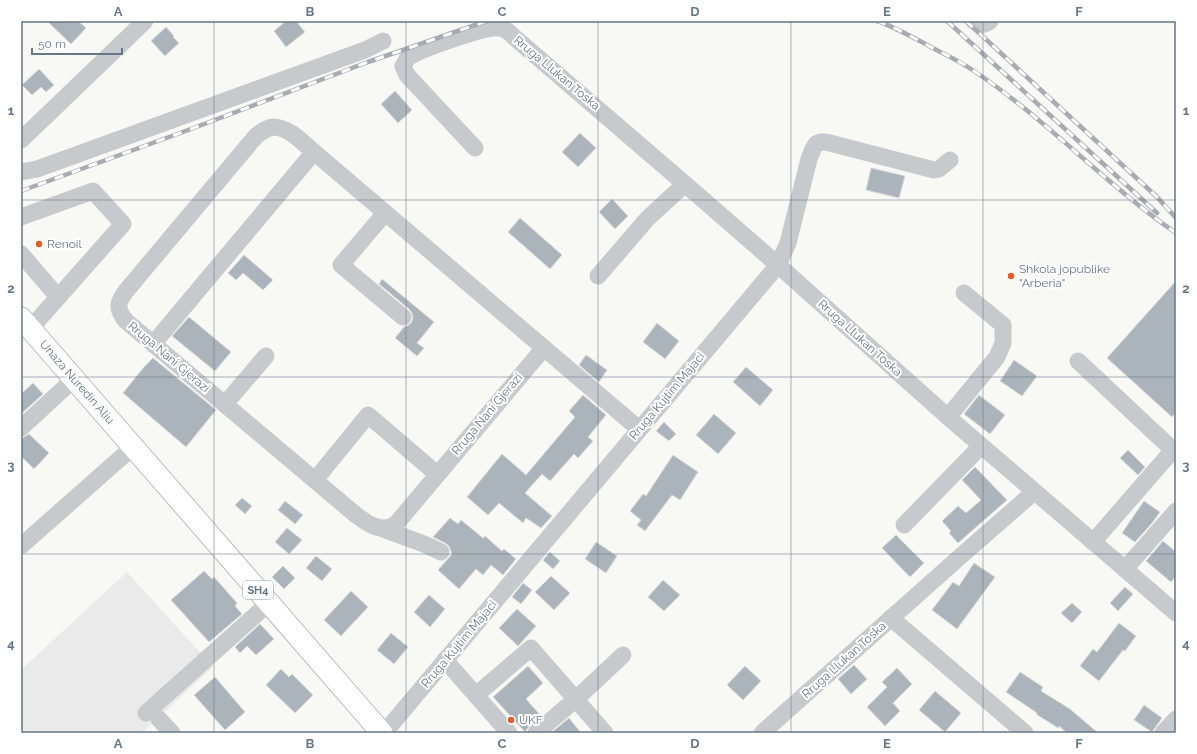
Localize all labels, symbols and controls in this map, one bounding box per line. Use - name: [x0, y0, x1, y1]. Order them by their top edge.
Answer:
- text: A: [114, 4, 123, 19]
- text: B: [306, 4, 315, 19]
- text: C: [498, 4, 507, 19]
- text: D: [690, 4, 700, 19]
- text: E: [883, 4, 891, 19]
- text: F: [1075, 4, 1083, 19]
- scale bar: [32, 30, 122, 56]
- street label: Rruga Llukan Toska: [511, 33, 603, 113]
- text: 50 m: [38, 37, 66, 51]
- text: 1: [8, 103, 15, 118]
- text: 1: [1183, 103, 1190, 118]
- place label: Renoil: [47, 237, 82, 251]
- marker: Renoil: [34, 239, 44, 249]
- place label: Shkola jopublike "Arberia": [1019, 262, 1110, 290]
- marker: Shkola jopublike "Arberia": [1006, 271, 1016, 281]
- text: 2: [7, 281, 15, 296]
- text: 2: [1182, 281, 1190, 296]
- street label: Rruga Llukan Toska: [815, 297, 905, 379]
- street label: Rruga Nani Gjerazi: [125, 319, 213, 395]
- street label: Unaza Nuredin Aliu: [37, 337, 117, 427]
- street label: Rruga Kujtim Majaci: [626, 350, 708, 442]
- street label: Rruga Nani Gjerazi: [449, 370, 525, 458]
- text: 3: [7, 458, 15, 473]
- text: 3: [1182, 458, 1190, 473]
- road number: SH4: [243, 581, 273, 599]
- street label: Rruga Kujtim Majaci: [418, 598, 500, 690]
- street label: Rruga Llukan Toska: [799, 619, 889, 701]
- text: 4: [7, 636, 15, 651]
- text: 4: [1182, 636, 1190, 651]
- place label: UKF: [519, 713, 543, 727]
- marker: UKF: [506, 715, 516, 725]
- text: A: [114, 736, 123, 751]
- text: B: [306, 736, 315, 751]
- text: C: [498, 736, 507, 751]
- text: D: [690, 736, 700, 751]
- text: E: [883, 736, 891, 751]
- text: F: [1075, 736, 1083, 751]

